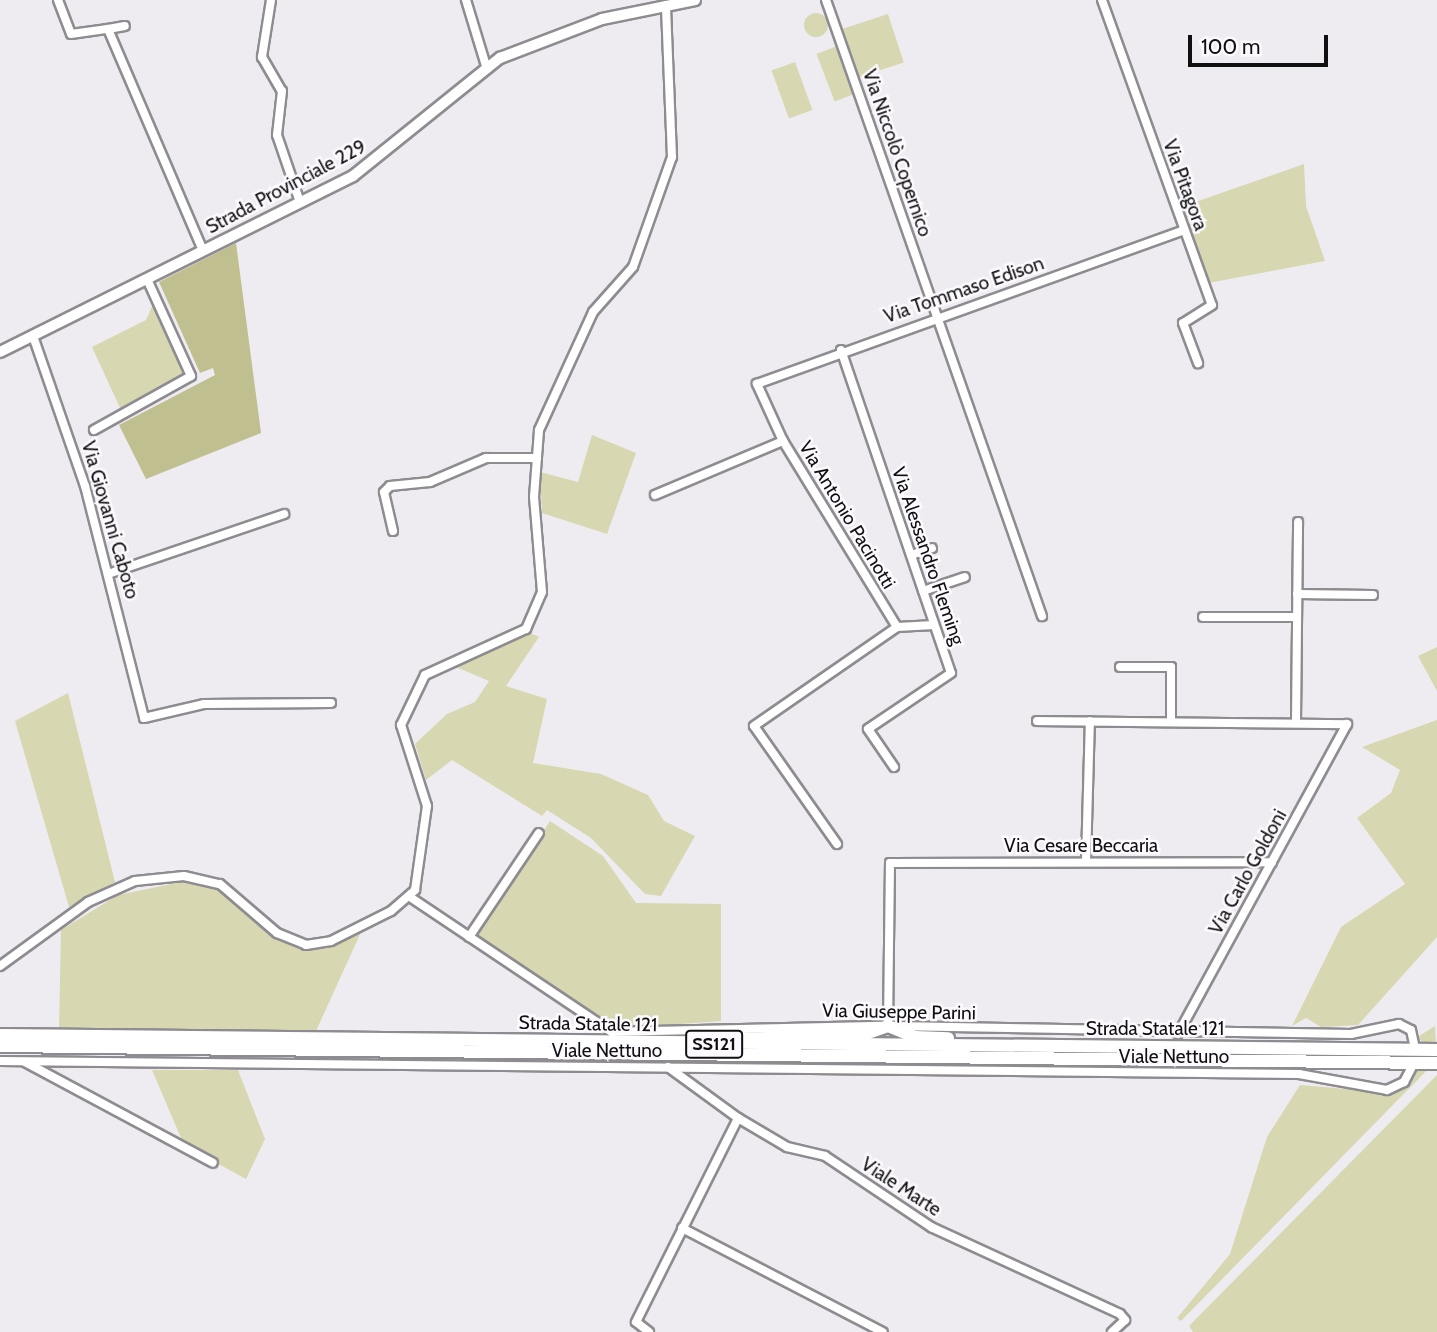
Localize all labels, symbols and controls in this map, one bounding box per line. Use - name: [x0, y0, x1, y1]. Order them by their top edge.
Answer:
- scale bar: [1192, 21, 1332, 65]
- text: 100 m: [1201, 34, 1260, 59]
- street label: Via Niccolò Copernico: [858, 66, 936, 240]
- street label: Strada Provinciale 229: [202, 135, 370, 239]
- street label: Via Pitagora: [1158, 136, 1212, 234]
- street label: Via Tommaso Edison: [881, 252, 1047, 328]
- street label: Via Antonio Pacinotti: [794, 437, 900, 593]
- street label: Via Giovanni Caboto: [77, 438, 143, 602]
- street label: Via Alessandro Fleming: [887, 464, 969, 648]
- street label: Via Carlo Goldoni: [1204, 806, 1292, 938]
- street label: Via Cesare Beccaria: [1004, 835, 1158, 857]
- street label: Via Giuseppe Parini: [822, 999, 976, 1025]
- street label: Strada Statale 121: [519, 1011, 657, 1037]
- street label: Strada Statale 121: [1086, 1018, 1224, 1040]
- road number: SS121: [684, 1030, 744, 1058]
- street label: Viale Nettuno: [552, 1040, 662, 1062]
- street label: Viale Nettuno: [1119, 1046, 1229, 1068]
- street label: Viale Marte: [857, 1153, 945, 1221]

